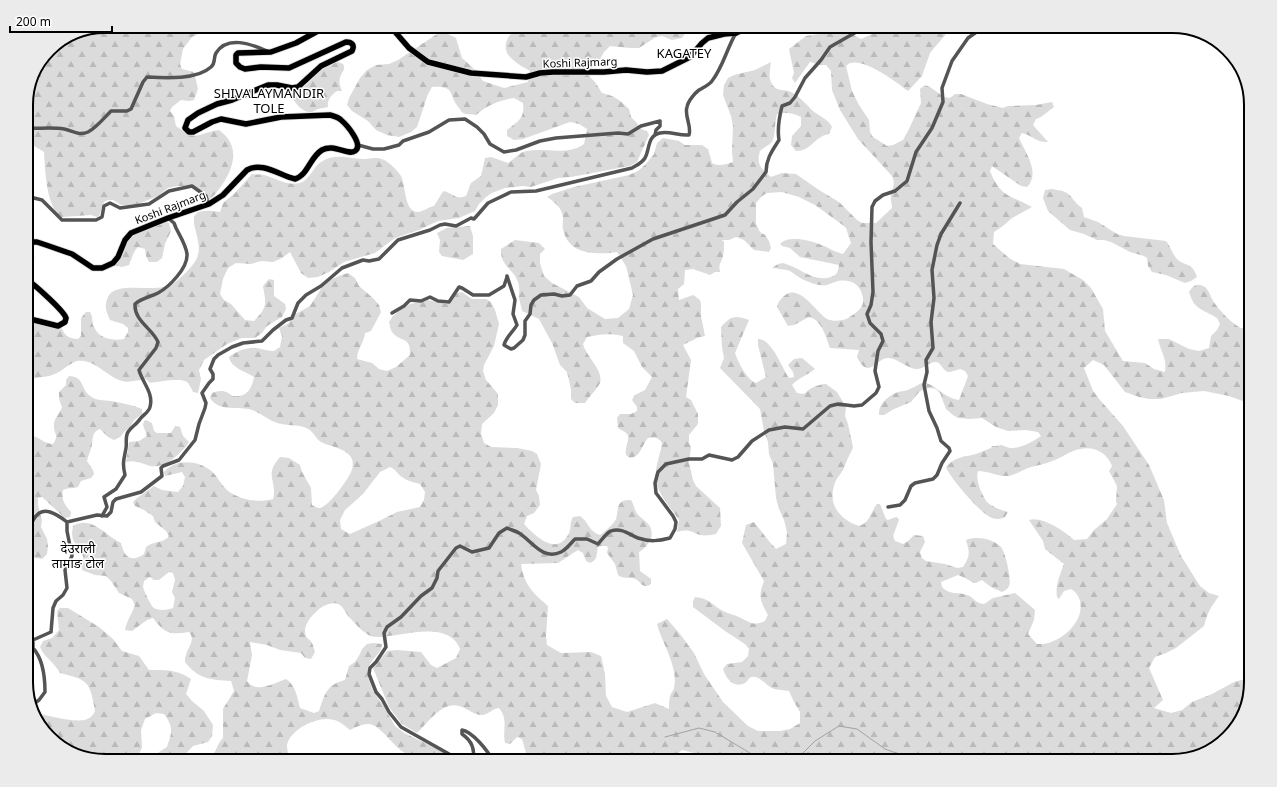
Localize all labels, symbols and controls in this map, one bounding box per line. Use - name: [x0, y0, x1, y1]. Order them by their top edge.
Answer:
- scale bar: [10, 8, 112, 34]
- text: 200 m: [16, 13, 51, 30]
- district label: KAGATEY: [657, 44, 712, 62]
- street label: Koshi Rajmarg: [542, 53, 618, 71]
- district label: SHIVALAYMANDIR TOLE: [214, 84, 324, 117]
- street label: Koshi Rajmarg: [132, 187, 208, 227]
- district label: देउराली तामाङ टोल: [52, 539, 104, 572]

